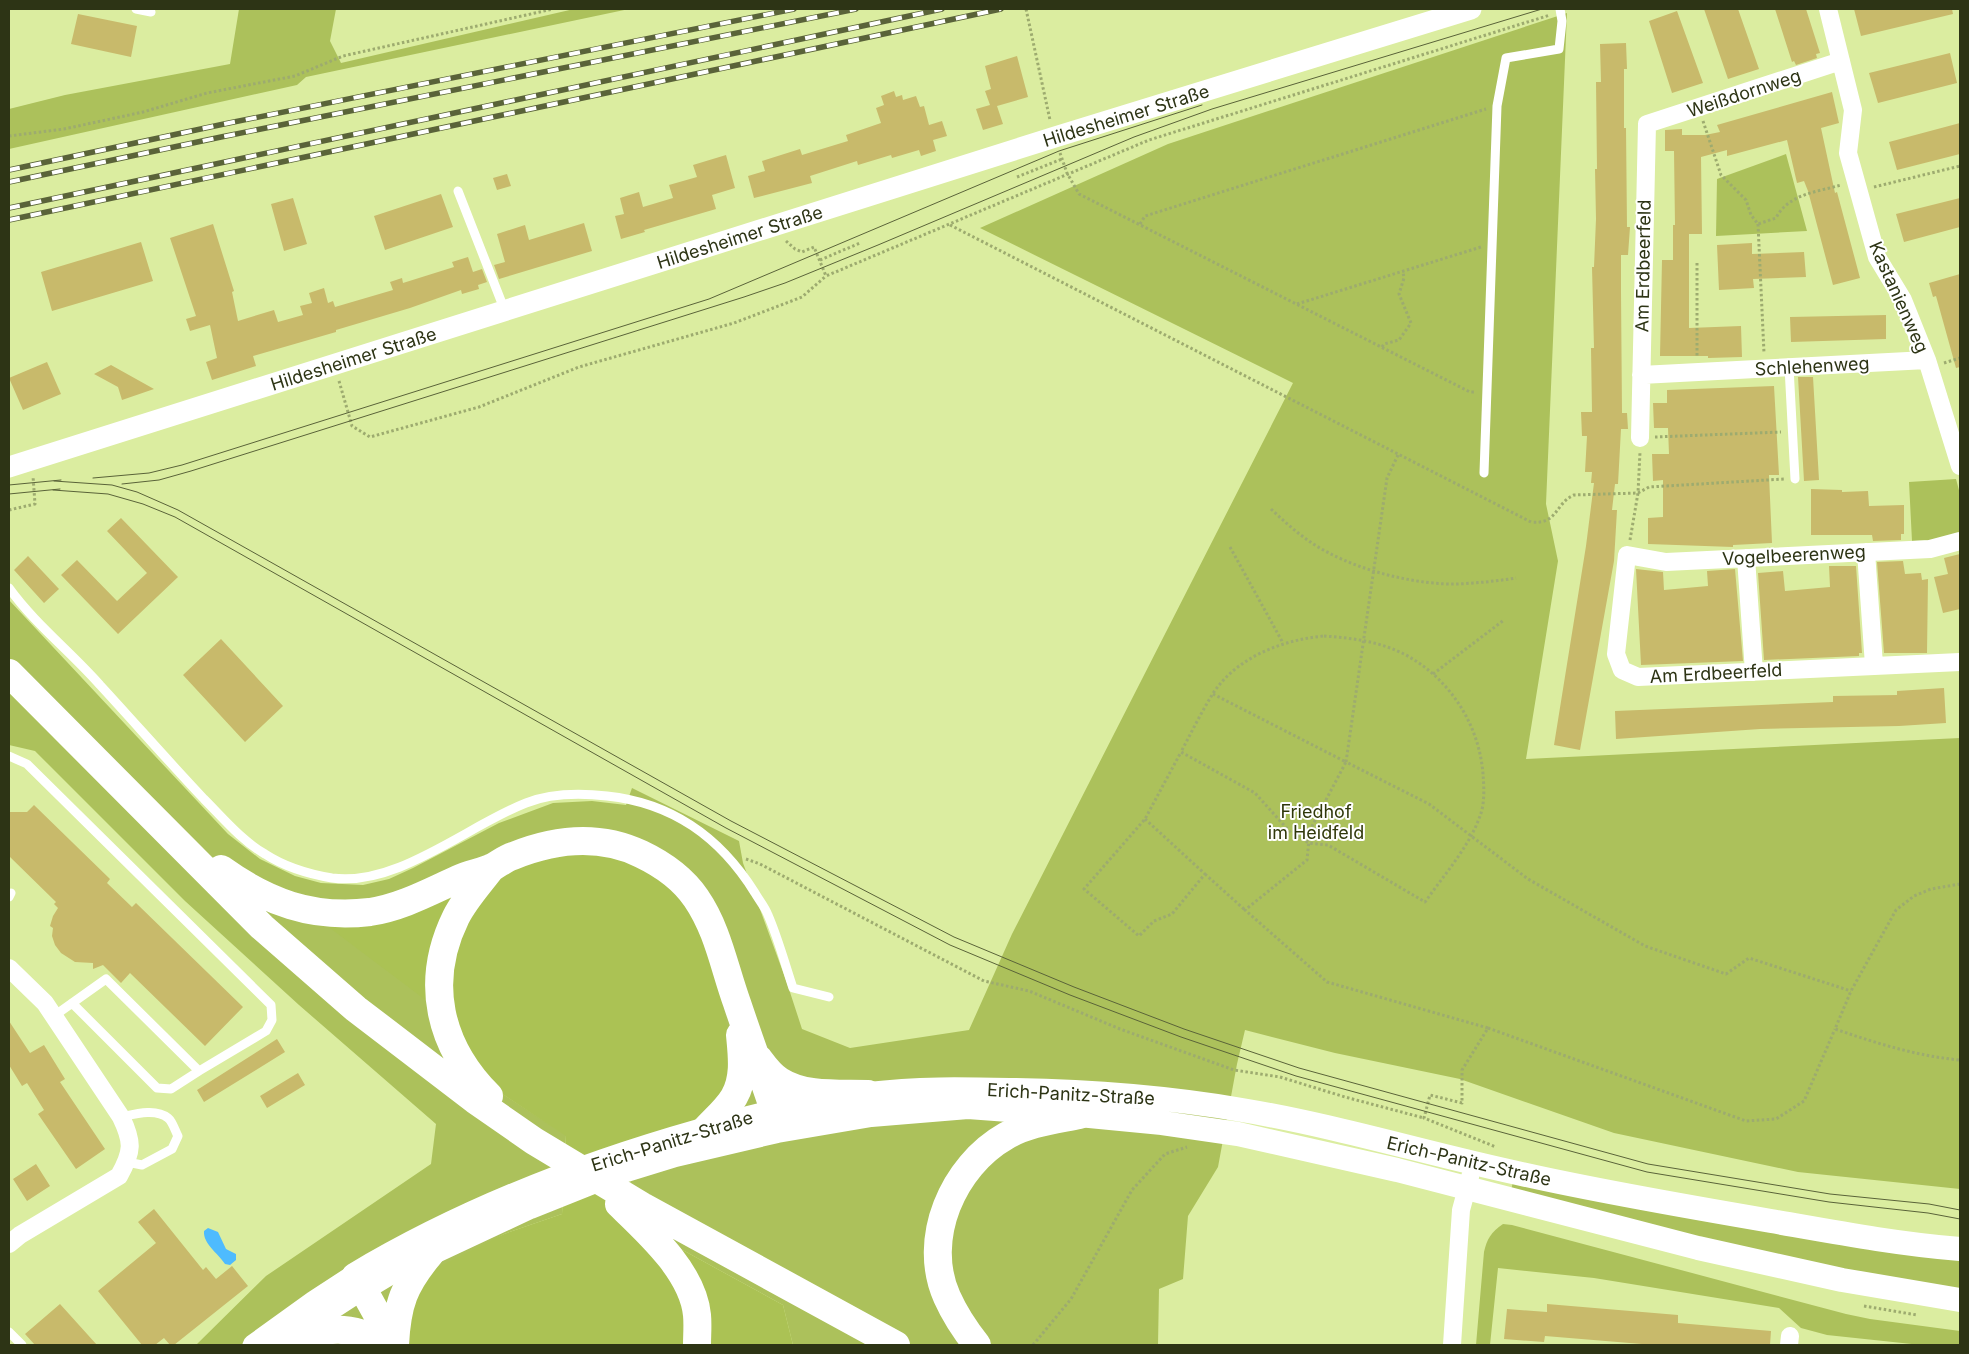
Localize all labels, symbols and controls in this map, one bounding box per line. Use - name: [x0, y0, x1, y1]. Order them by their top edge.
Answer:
- street label: Weißdornweg: [1685, 65, 1803, 121]
- street label: Hildesheimer Straße: [1040, 80, 1212, 151]
- street label: Am Erdbeerfeld: [1631, 199, 1655, 333]
- street label: Hildesheimer Straße: [654, 201, 825, 273]
- street label: Kastanienweg: [1865, 238, 1933, 356]
- street label: Hildesheimer Straße: [268, 322, 439, 394]
- street label: Schlehenweg: [1754, 353, 1870, 379]
- street label: Vogelbeerenweg: [1722, 541, 1866, 569]
- street label: Am Erdbeerfeld: [1649, 659, 1783, 687]
- park label: Friedhof im Heidfeld: [1268, 801, 1364, 843]
- street label: Erich-Panitz-Straße: [987, 1079, 1155, 1109]
- street label: Erich-Panitz-Straße: [589, 1106, 755, 1176]
- street label: Erich-Panitz-Straße: [1385, 1132, 1553, 1190]

